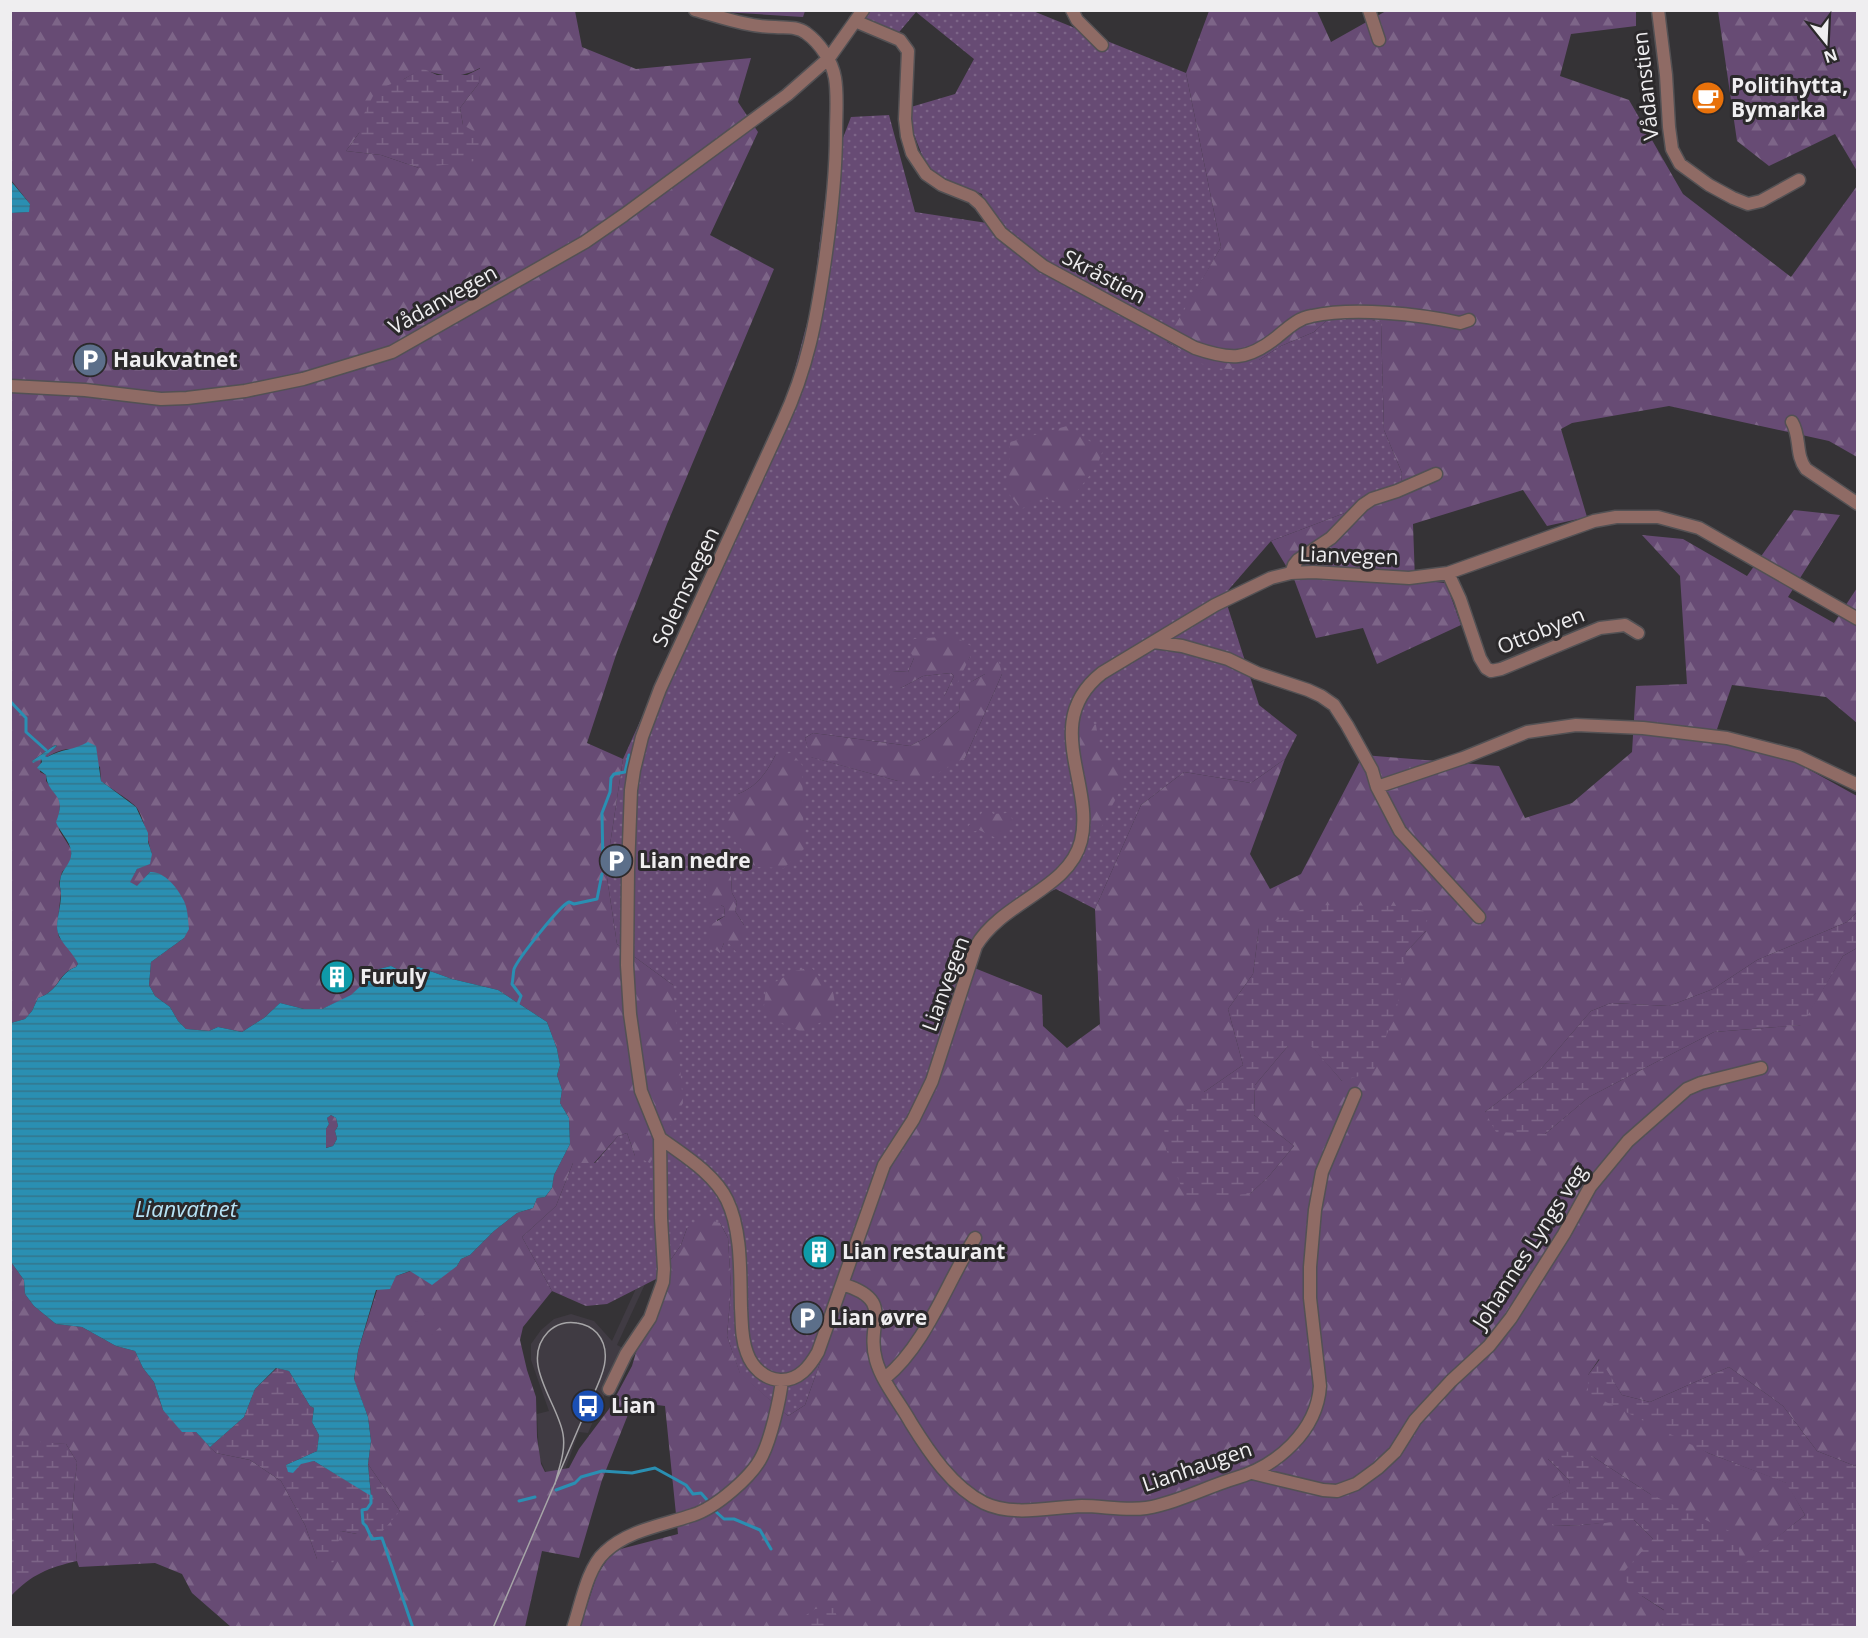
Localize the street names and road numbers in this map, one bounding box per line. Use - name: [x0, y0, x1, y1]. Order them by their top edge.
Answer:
- street label: Vådanstien: [1625, 30, 1665, 142]
- street label: Skråstien: [1058, 243, 1151, 310]
- street label: Vådanvegen: [383, 258, 502, 340]
- street label: Solemsvegen: [645, 522, 725, 651]
- street label: Lianvegen: [1299, 539, 1399, 571]
- street label: Ottobyen: [1493, 600, 1589, 660]
- street label: Lianvegen: [915, 932, 975, 1035]
- street label: Johannes Lyngs veg: [1464, 1159, 1593, 1336]
- street label: Lianhaugen: [1138, 1434, 1255, 1498]

